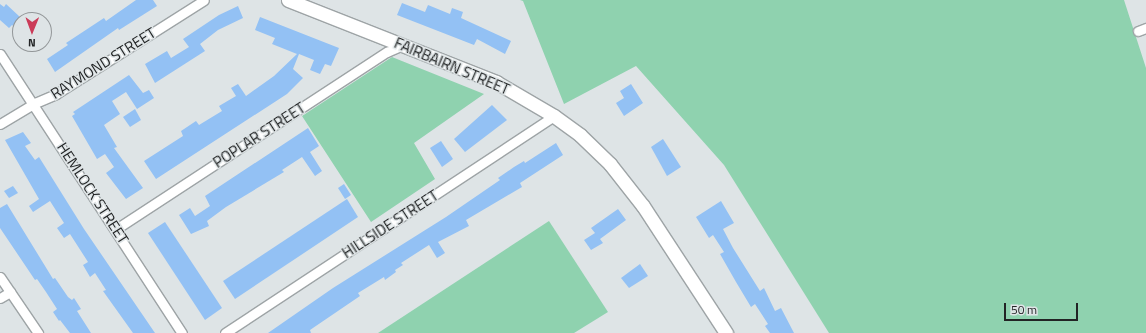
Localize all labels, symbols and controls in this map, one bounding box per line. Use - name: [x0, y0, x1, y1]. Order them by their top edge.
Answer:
- north arrow: [12, 12, 52, 52]
- street label: RAYMOND STREET: [47, 23, 159, 103]
- street label: FAIRBAIRN STREET: [392, 34, 512, 98]
- text: N: [28, 35, 36, 51]
- street label: POPLAR STREET: [210, 99, 308, 171]
- street label: HEMLOCK STREET: [53, 139, 133, 247]
- street label: HILLSIDE STREET: [339, 186, 441, 262]
- scale bar: [1006, 295, 1080, 321]
- text: 50 m: [1011, 300, 1037, 319]

